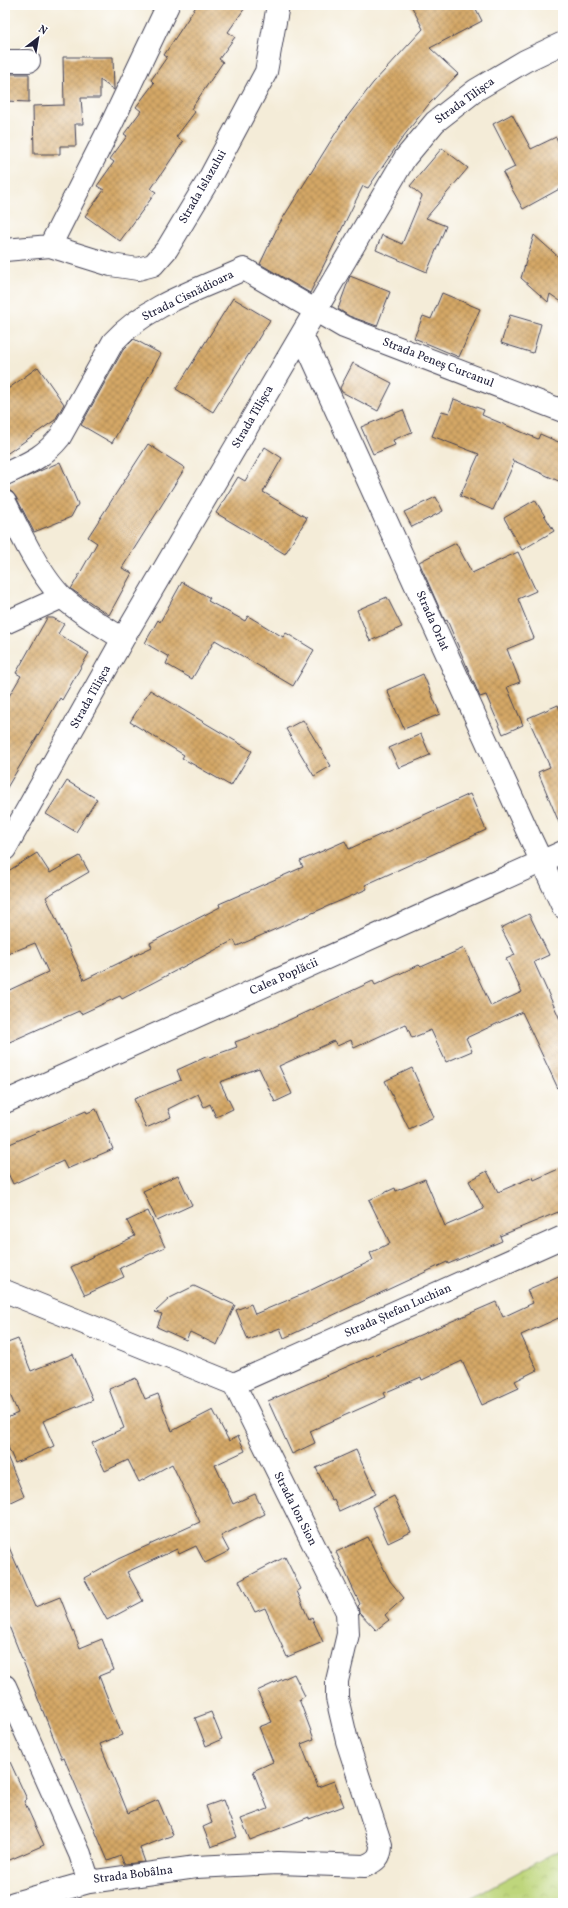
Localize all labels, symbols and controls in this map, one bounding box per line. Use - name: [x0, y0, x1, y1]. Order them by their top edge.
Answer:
- north arrow: [18, 18, 58, 58]
- text: N: [35, 22, 50, 39]
- street label: Strada Tilișca: [432, 74, 498, 128]
- street label: Strada Islazului: [175, 147, 231, 227]
- street label: Strada Cisnădioara: [139, 267, 237, 325]
- street label: Strada Peneș Curcanul: [380, 334, 496, 392]
- street label: Strada Tilișca: [228, 383, 278, 451]
- street label: Strada Orlat: [412, 588, 452, 654]
- street label: Strada Tilișca: [67, 662, 115, 732]
- street label: Calea Poplăcii: [247, 955, 321, 999]
- street label: Strada Ștefan Luchian: [342, 1280, 454, 1342]
- street label: Strada Ion Sion: [269, 1469, 321, 1549]
- street label: Strada Bobâlna: [92, 1862, 174, 1888]

